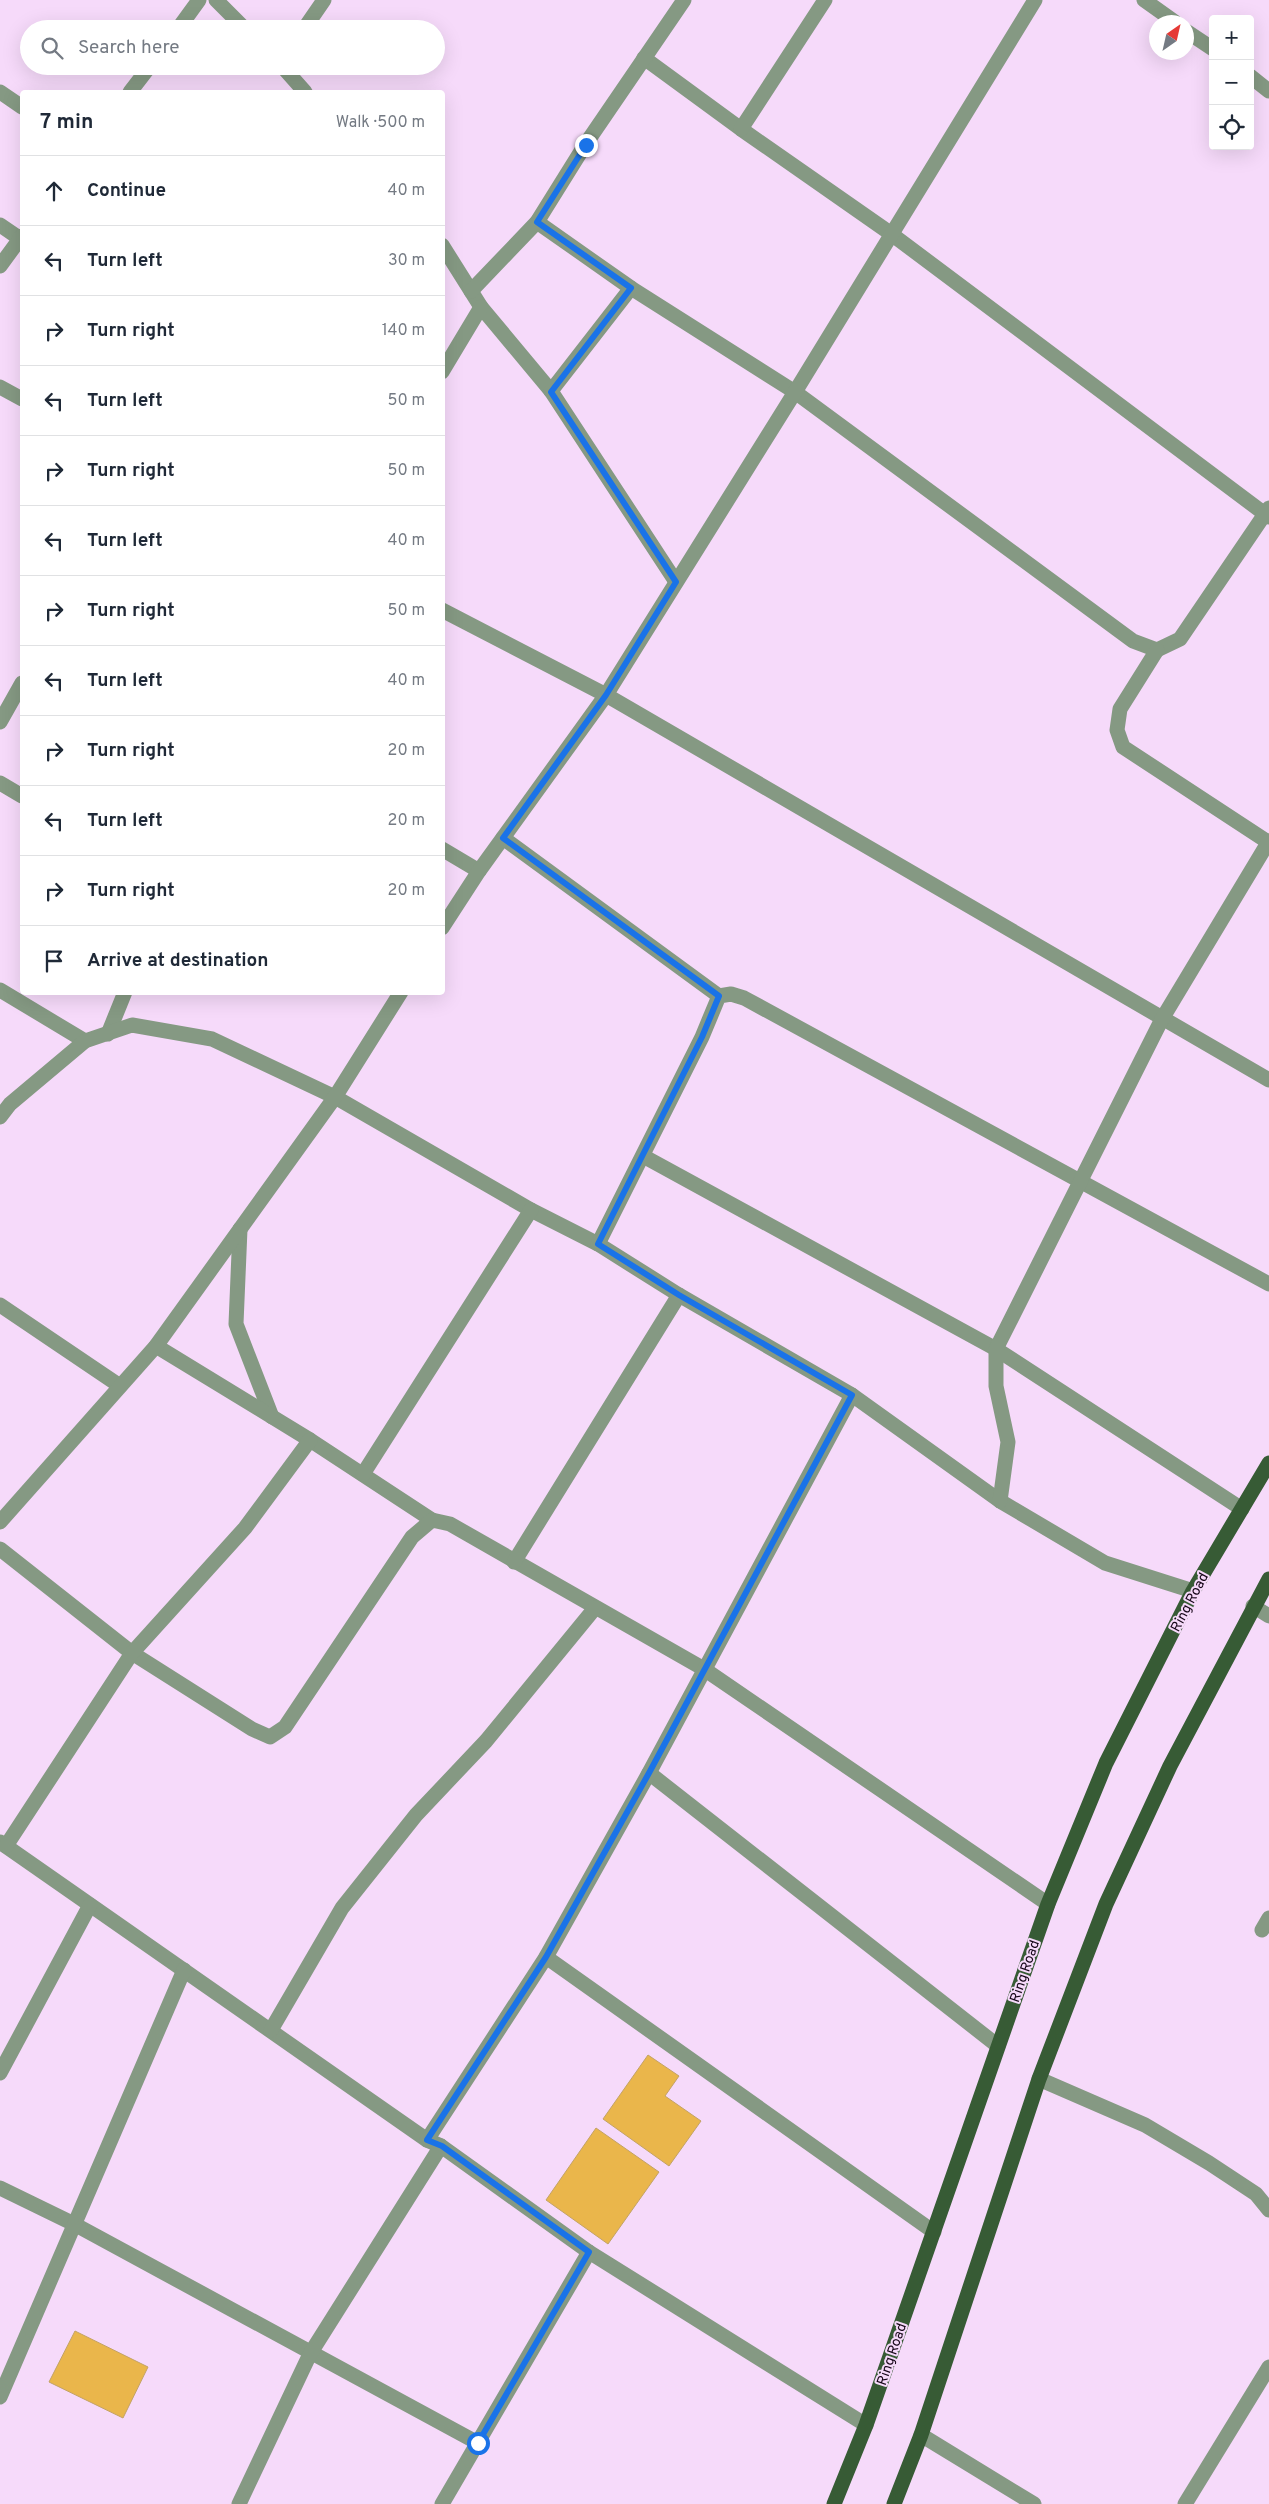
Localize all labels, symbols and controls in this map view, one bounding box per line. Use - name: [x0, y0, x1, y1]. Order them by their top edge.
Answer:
- north arrow: [1149, 15, 1194, 60]
- map controls: [1209, 15, 1254, 150]
- button: +: [1209, 15, 1254, 60]
- search box: [20, 20, 445, 75]
- icon: search: [38, 34, 66, 62]
- text: Search here: [78, 36, 180, 60]
- button: −: [1209, 60, 1254, 105]
- button: locate: [1209, 105, 1254, 150]
- text: 7 min: [40, 109, 93, 136]
- text: Walk · 500 m: [336, 113, 425, 133]
- route end: [575, 134, 598, 157]
- icon: ahead: [40, 177, 68, 205]
- text: Continue: [87, 179, 166, 203]
- text: 40 m: [387, 181, 425, 201]
- icon: left: [40, 247, 68, 275]
- text: Turn left: [87, 249, 163, 273]
- text: 30 m: [388, 251, 425, 271]
- icon: right: [40, 317, 68, 345]
- text: Turn right: [87, 319, 175, 343]
- text: 140 m: [382, 321, 425, 341]
- icon: left: [40, 387, 68, 415]
- text: Turn left: [87, 389, 163, 413]
- text: 50 m: [388, 391, 425, 411]
- icon: right: [40, 457, 68, 485]
- text: Turn right: [87, 459, 175, 483]
- text: 50 m: [388, 461, 425, 481]
- icon: left: [40, 527, 68, 555]
- text: Turn left: [87, 529, 163, 553]
- text: 40 m: [387, 531, 425, 551]
- icon: right: [40, 597, 68, 625]
- text: Turn right: [87, 599, 175, 623]
- text: 50 m: [388, 601, 425, 621]
- icon: left: [40, 667, 68, 695]
- text: Turn left: [87, 669, 163, 693]
- text: 40 m: [387, 671, 425, 691]
- icon: right: [40, 737, 68, 765]
- text: Turn right: [87, 739, 175, 763]
- text: 20 m: [388, 741, 425, 761]
- icon: left: [40, 807, 68, 835]
- text: Turn left: [87, 809, 163, 833]
- text: 20 m: [388, 811, 425, 831]
- icon: right: [40, 877, 68, 905]
- text: Turn right: [87, 879, 175, 903]
- text: 20 m: [388, 881, 425, 901]
- icon: arrive: [40, 947, 68, 975]
- text: Arrive at destination: [87, 949, 268, 973]
- street label: Ring Road: [1168, 1570, 1213, 1635]
- street label: Ring Road: [1007, 1938, 1044, 2005]
- street label: Ring Road: [874, 2321, 911, 2388]
- route start: [467, 2432, 490, 2455]

